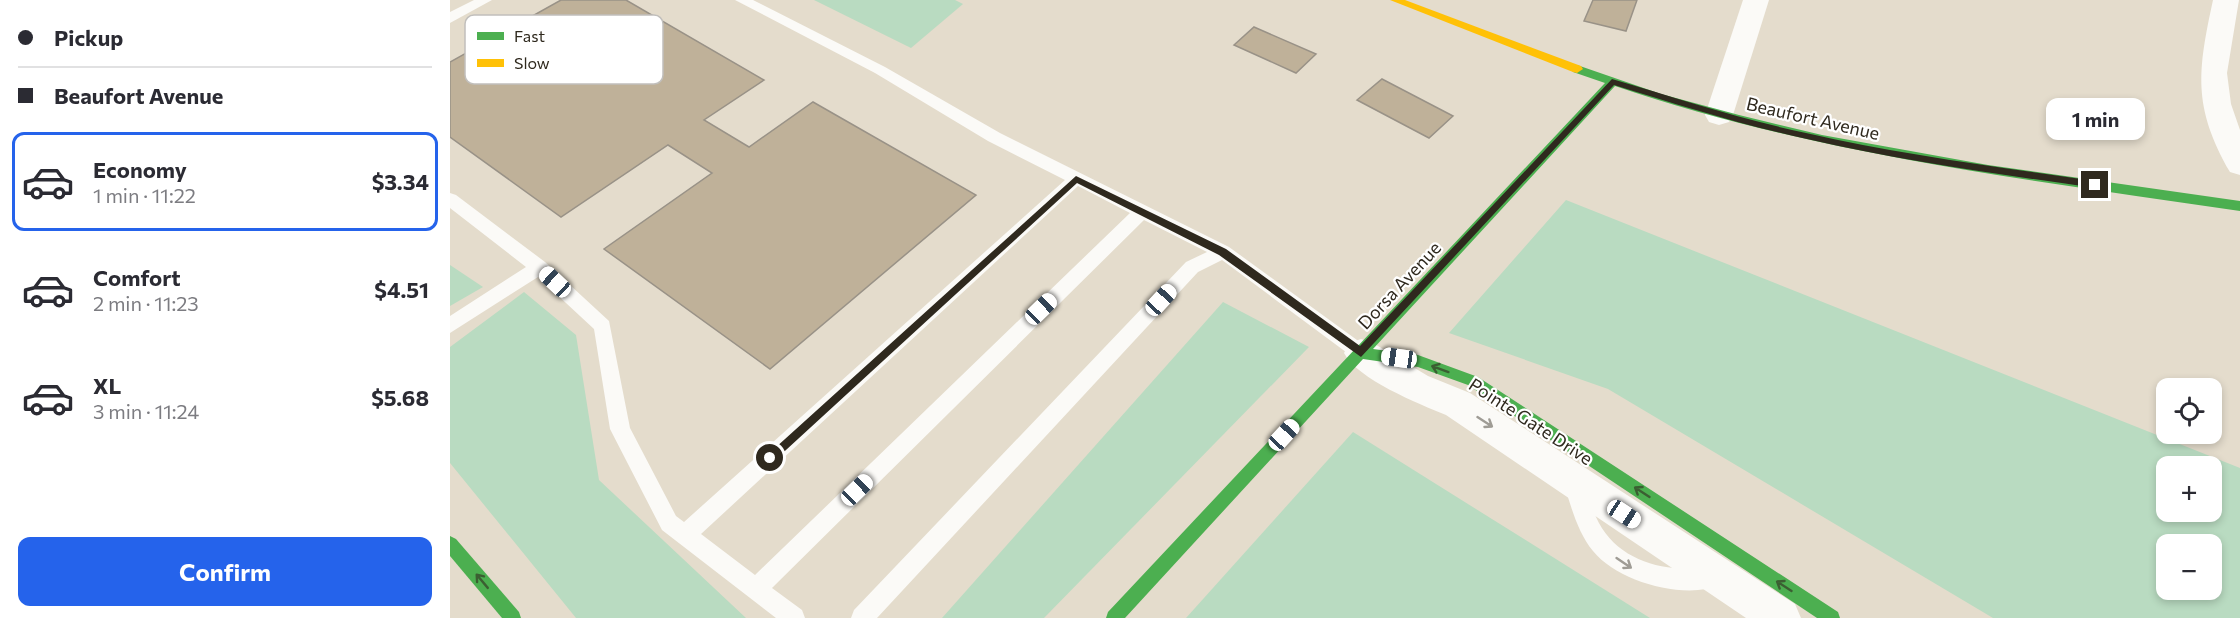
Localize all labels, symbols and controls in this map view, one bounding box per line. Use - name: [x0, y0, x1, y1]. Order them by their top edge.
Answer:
- legend: [465, 15, 663, 84]
- text: Pickup: [54, 24, 123, 51]
- text: Fast: [514, 26, 545, 45]
- text: Slow: [514, 53, 550, 72]
- text: Beaufort Avenue: [54, 82, 223, 109]
- street label: Beaufort Avenue: [1744, 92, 1882, 144]
- callout: 1 min: [2046, 98, 2144, 140]
- text: 1 min: [2072, 107, 2119, 131]
- icon: car: [21, 155, 75, 209]
- text: Economy: [93, 156, 187, 183]
- text: $3.34: [372, 168, 429, 195]
- route end: [2081, 171, 2108, 198]
- text: 1 min · 11:22: [93, 183, 196, 207]
- street label: Dorsa Avenue: [1353, 237, 1445, 333]
- icon: car: [21, 263, 75, 317]
- car: [536, 263, 574, 301]
- text: Comfort: [93, 264, 181, 291]
- text: $4.51: [374, 276, 429, 303]
- car: [1142, 281, 1180, 319]
- car: [1022, 290, 1060, 328]
- text: 2 min · 11:23: [93, 291, 199, 315]
- car: [1380, 347, 1418, 369]
- one-way arrow: [1431, 363, 1450, 374]
- icon: car: [21, 371, 75, 425]
- text: XL: [93, 372, 121, 399]
- street label: Pointe Gate Drive: [1465, 373, 1597, 469]
- map controls: [2156, 378, 2222, 600]
- button: locate: [2156, 378, 2222, 444]
- text: $5.68: [371, 384, 429, 411]
- text: 3 min · 11:24: [93, 399, 199, 423]
- car: [1265, 416, 1303, 454]
- one-way arrow: [1476, 416, 1492, 428]
- route start: [756, 444, 783, 471]
- button: +: [2156, 456, 2222, 522]
- car: [838, 471, 876, 509]
- one-way arrow: [1633, 486, 1650, 499]
- car: [1604, 497, 1644, 531]
- button: −: [2156, 534, 2222, 600]
- button: Confirm: [18, 537, 432, 606]
- one-way arrow: [1615, 556, 1632, 569]
- one-way arrow: [475, 573, 488, 589]
- one-way arrow: [1776, 580, 1792, 592]

